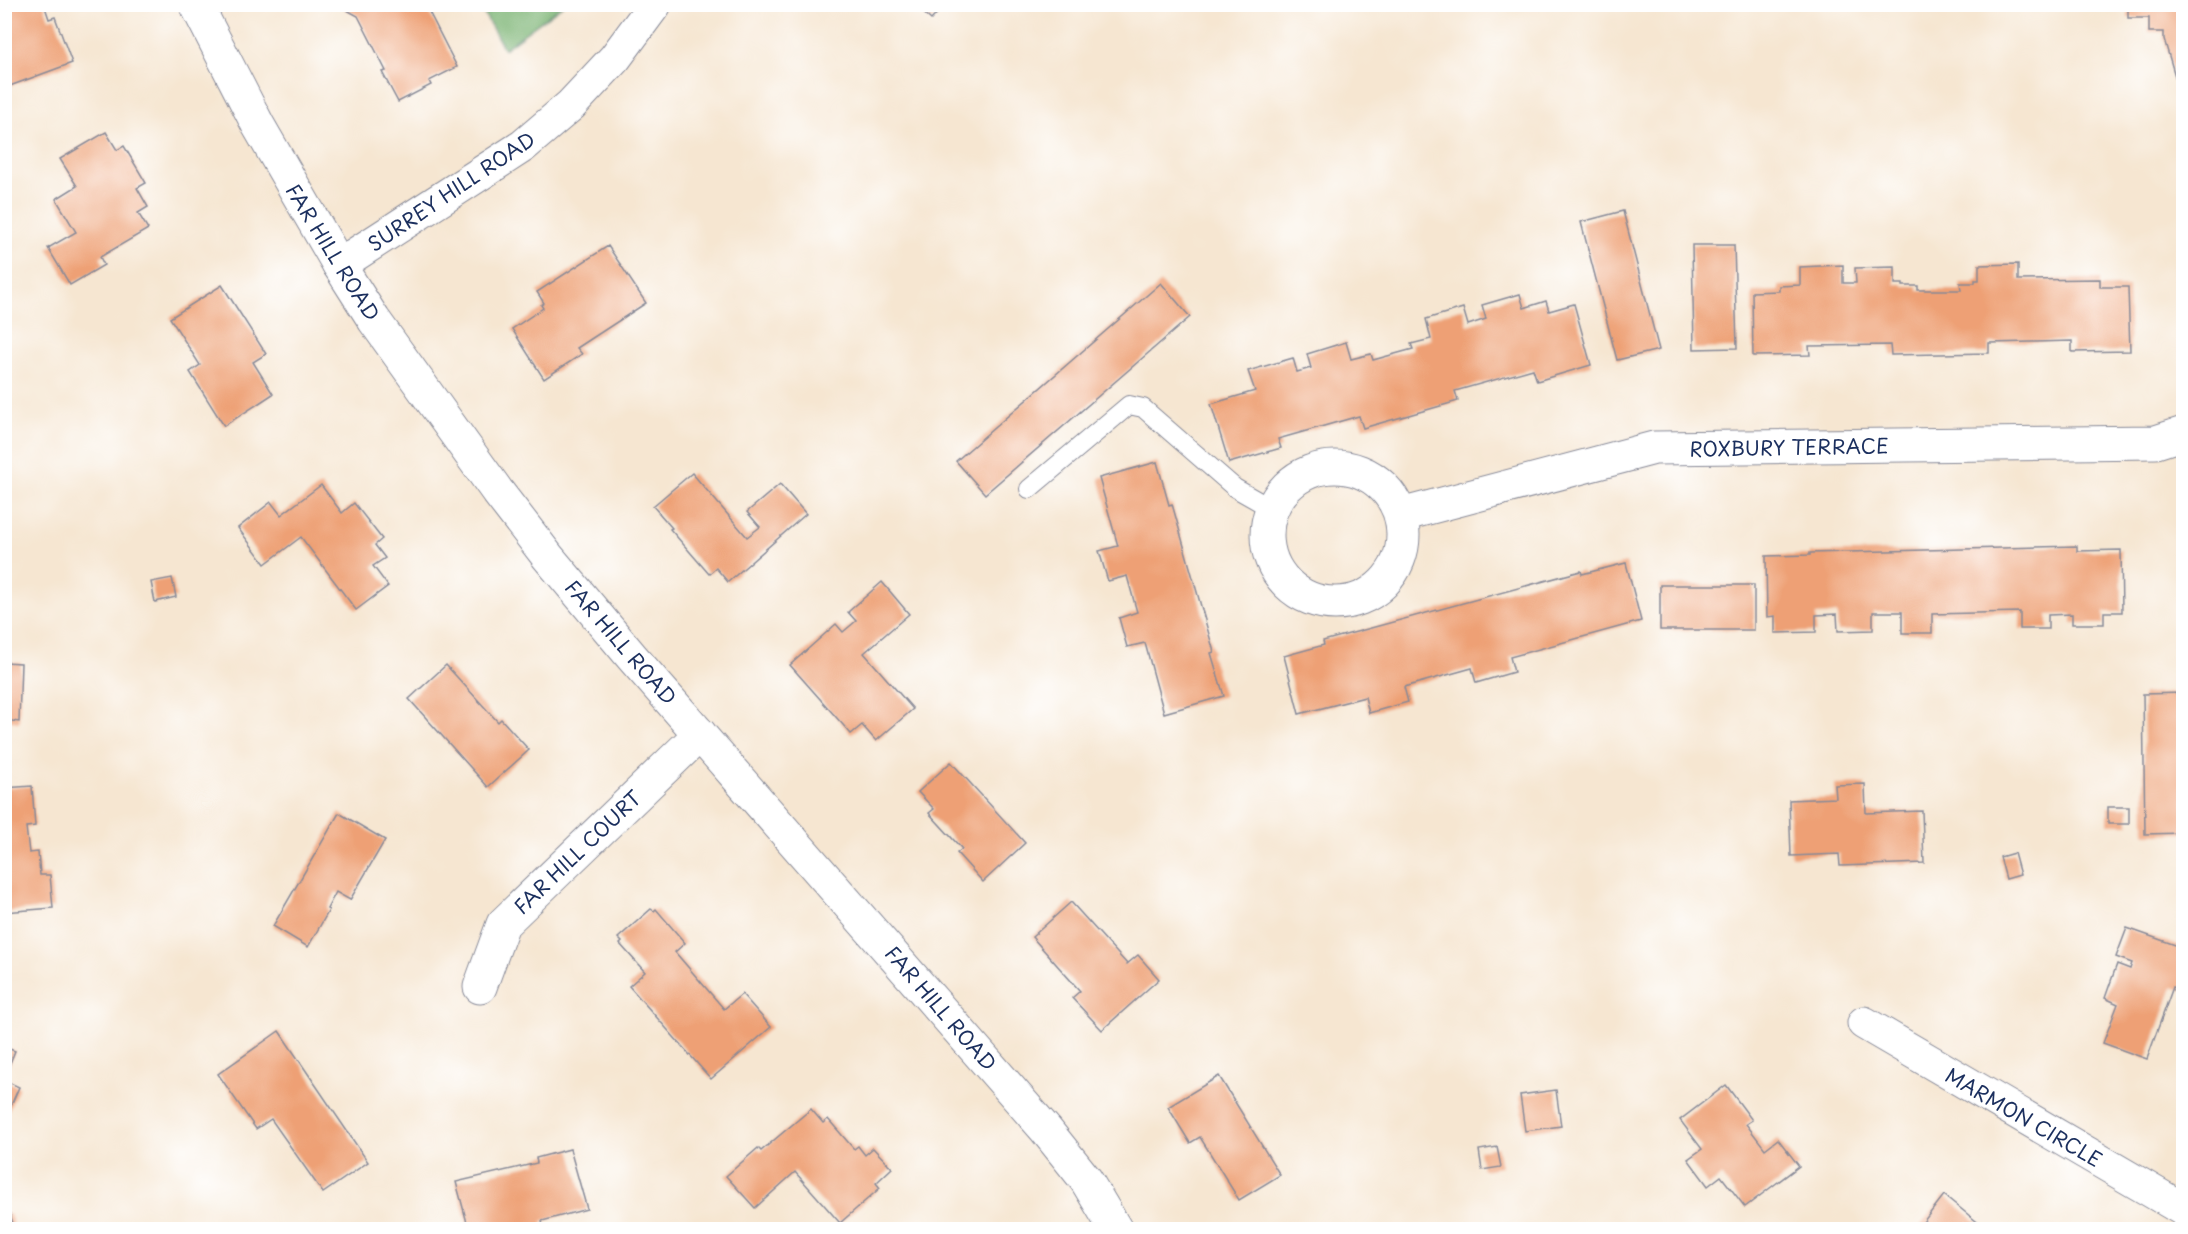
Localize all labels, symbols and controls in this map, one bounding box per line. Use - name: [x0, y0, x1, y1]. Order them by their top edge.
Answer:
- street label: SURREY HILL ROAD: [361, 124, 541, 258]
- street label: FAR HILL ROAD: [279, 178, 387, 326]
- street label: ROXBURY TERRACE: [1689, 430, 1889, 464]
- street label: FAR HILL ROAD: [558, 573, 684, 711]
- street label: FAR HILL COURT: [506, 783, 648, 921]
- street label: FAR HILL ROAD: [878, 939, 1004, 1077]
- street label: MARMON CIRCLE: [1940, 1060, 2108, 1174]

